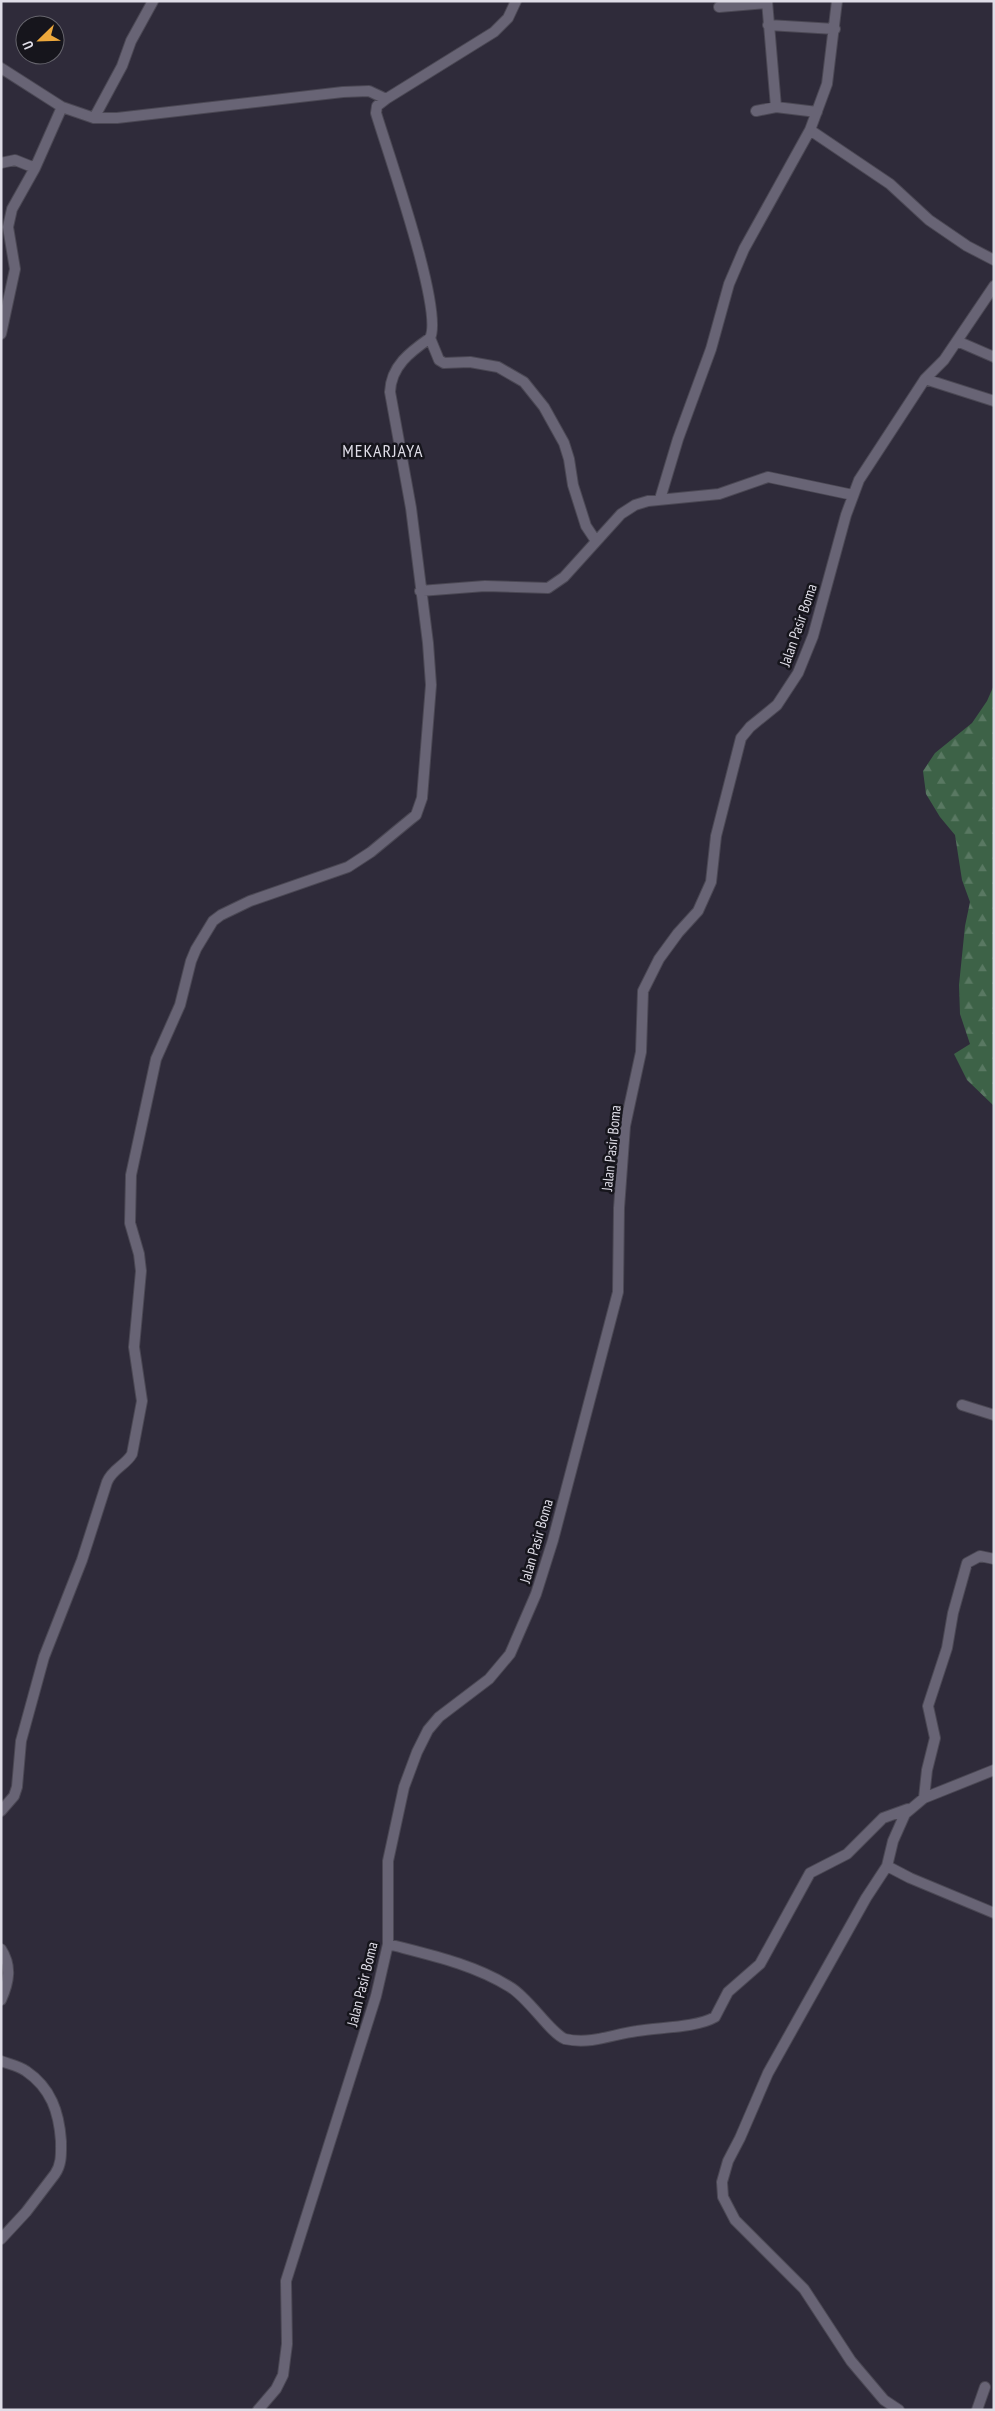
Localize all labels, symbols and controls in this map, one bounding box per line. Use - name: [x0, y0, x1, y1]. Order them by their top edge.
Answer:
- north arrow: [15, 15, 65, 65]
- text: U: [18, 38, 38, 52]
- district label: MEKARJAYA: [342, 439, 424, 462]
- street label: Jalan Pasir Boma: [775, 581, 821, 670]
- street label: Jalan Pasir Boma: [597, 1104, 625, 1193]
- street label: Jalan Pasir Boma: [515, 1497, 557, 1586]
- street label: Jalan Pasir Boma: [342, 1940, 382, 2029]

